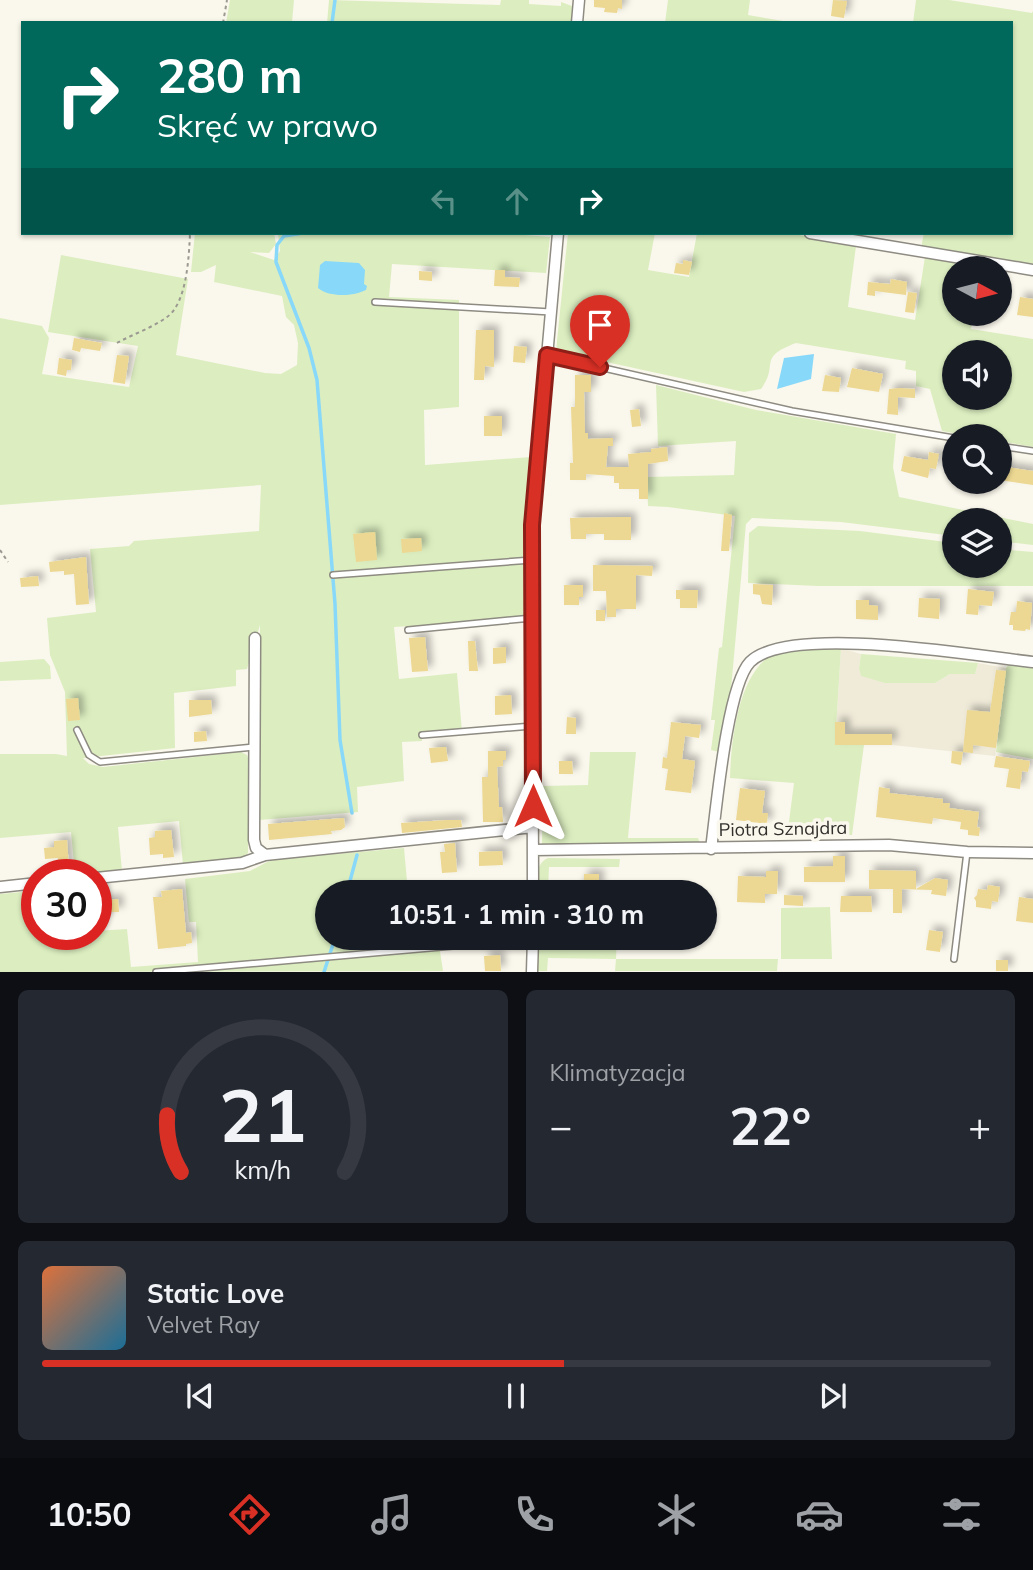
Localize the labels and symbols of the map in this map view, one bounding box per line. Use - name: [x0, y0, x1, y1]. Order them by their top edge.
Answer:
- north arrow: [942, 256, 1012, 326]
- pin: [570, 295, 630, 367]
- position arrow: [496, 769, 570, 843]
- street label: Piotra Sznajdra: [718, 816, 848, 841]
- speed limit sign: 30: [21, 859, 112, 950]

